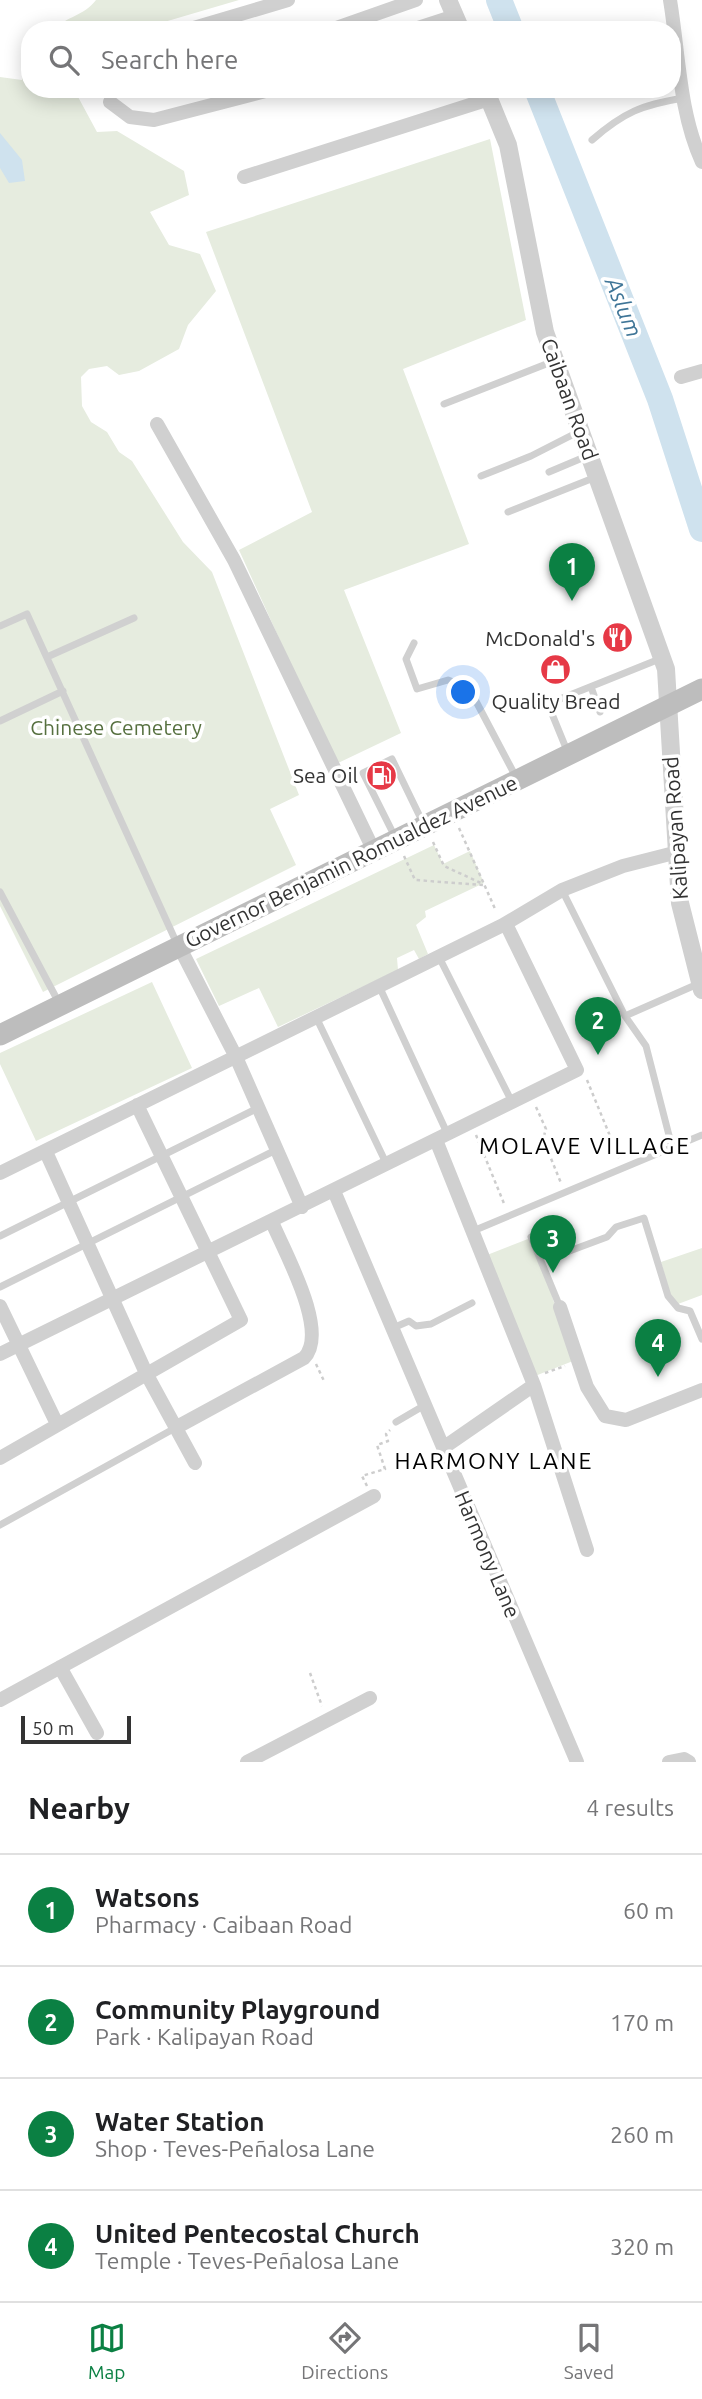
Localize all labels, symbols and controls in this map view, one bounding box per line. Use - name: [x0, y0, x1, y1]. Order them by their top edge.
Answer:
- search box: [21, 21, 681, 98]
- icon: search: [45, 41, 83, 79]
- text: Search here: [101, 45, 238, 74]
- water label: Aslum: [600, 272, 647, 341]
- street label: Caibaan Road: [537, 335, 603, 463]
- pin: 1: [549, 543, 595, 601]
- restaurant icon: McDonald's: [601, 621, 635, 655]
- place label: McDonald's: [485, 626, 595, 650]
- shop icon: Quality Bread: [539, 652, 573, 686]
- your location: [446, 675, 480, 709]
- place label: Quality Bread: [492, 689, 620, 713]
- park label: Chinese Cemetery: [30, 715, 202, 739]
- street label: Kalipayan Road: [658, 756, 692, 900]
- fuel station icon: Sea Oil: [364, 758, 398, 792]
- place label: Sea Oil: [293, 763, 358, 787]
- street label: Governor Benjamin Romualdez Avenue: [181, 770, 521, 952]
- pin: 2: [575, 997, 621, 1055]
- district label: MOLAVE VILLAGE: [479, 1133, 691, 1158]
- pin: 3: [530, 1215, 576, 1273]
- pin: 4: [635, 1319, 681, 1377]
- district label: HARMONY LANE: [395, 1448, 593, 1473]
- street label: Harmony Lane: [450, 1487, 526, 1621]
- scale bar: [21, 1713, 131, 1745]
- text: 50 m: [32, 1717, 74, 1739]
- text: Nearby: [28, 1791, 130, 1825]
- text: 4 results: [586, 1795, 674, 1820]
- text: Watsons: [95, 1883, 200, 1912]
- text: 1: [45, 1898, 57, 1923]
- text: 60 m: [623, 1898, 674, 1923]
- text: Pharmacy · Caibaan Road: [95, 1912, 352, 1937]
- text: Community Playground: [95, 1995, 380, 2024]
- text: 2: [45, 2010, 57, 2035]
- text: 170 m: [610, 2010, 674, 2035]
- text: Park · Kalipayan Road: [95, 2024, 314, 2049]
- text: Water Station: [95, 2107, 265, 2136]
- text: 3: [45, 2122, 57, 2147]
- text: 260 m: [610, 2122, 674, 2147]
- text: Shop · Teves-Peñalosa Lane: [95, 2136, 375, 2161]
- text: United Pentecostal Church: [95, 2219, 420, 2248]
- text: 4: [45, 2234, 57, 2259]
- text: 320 m: [610, 2234, 674, 2259]
- text: Temple · Teves-Peñalosa Lane: [95, 2248, 399, 2273]
- tab: Map: [88, 2319, 126, 2383]
- tab: Directions: [301, 2319, 388, 2383]
- tab: Saved: [564, 2319, 614, 2383]

